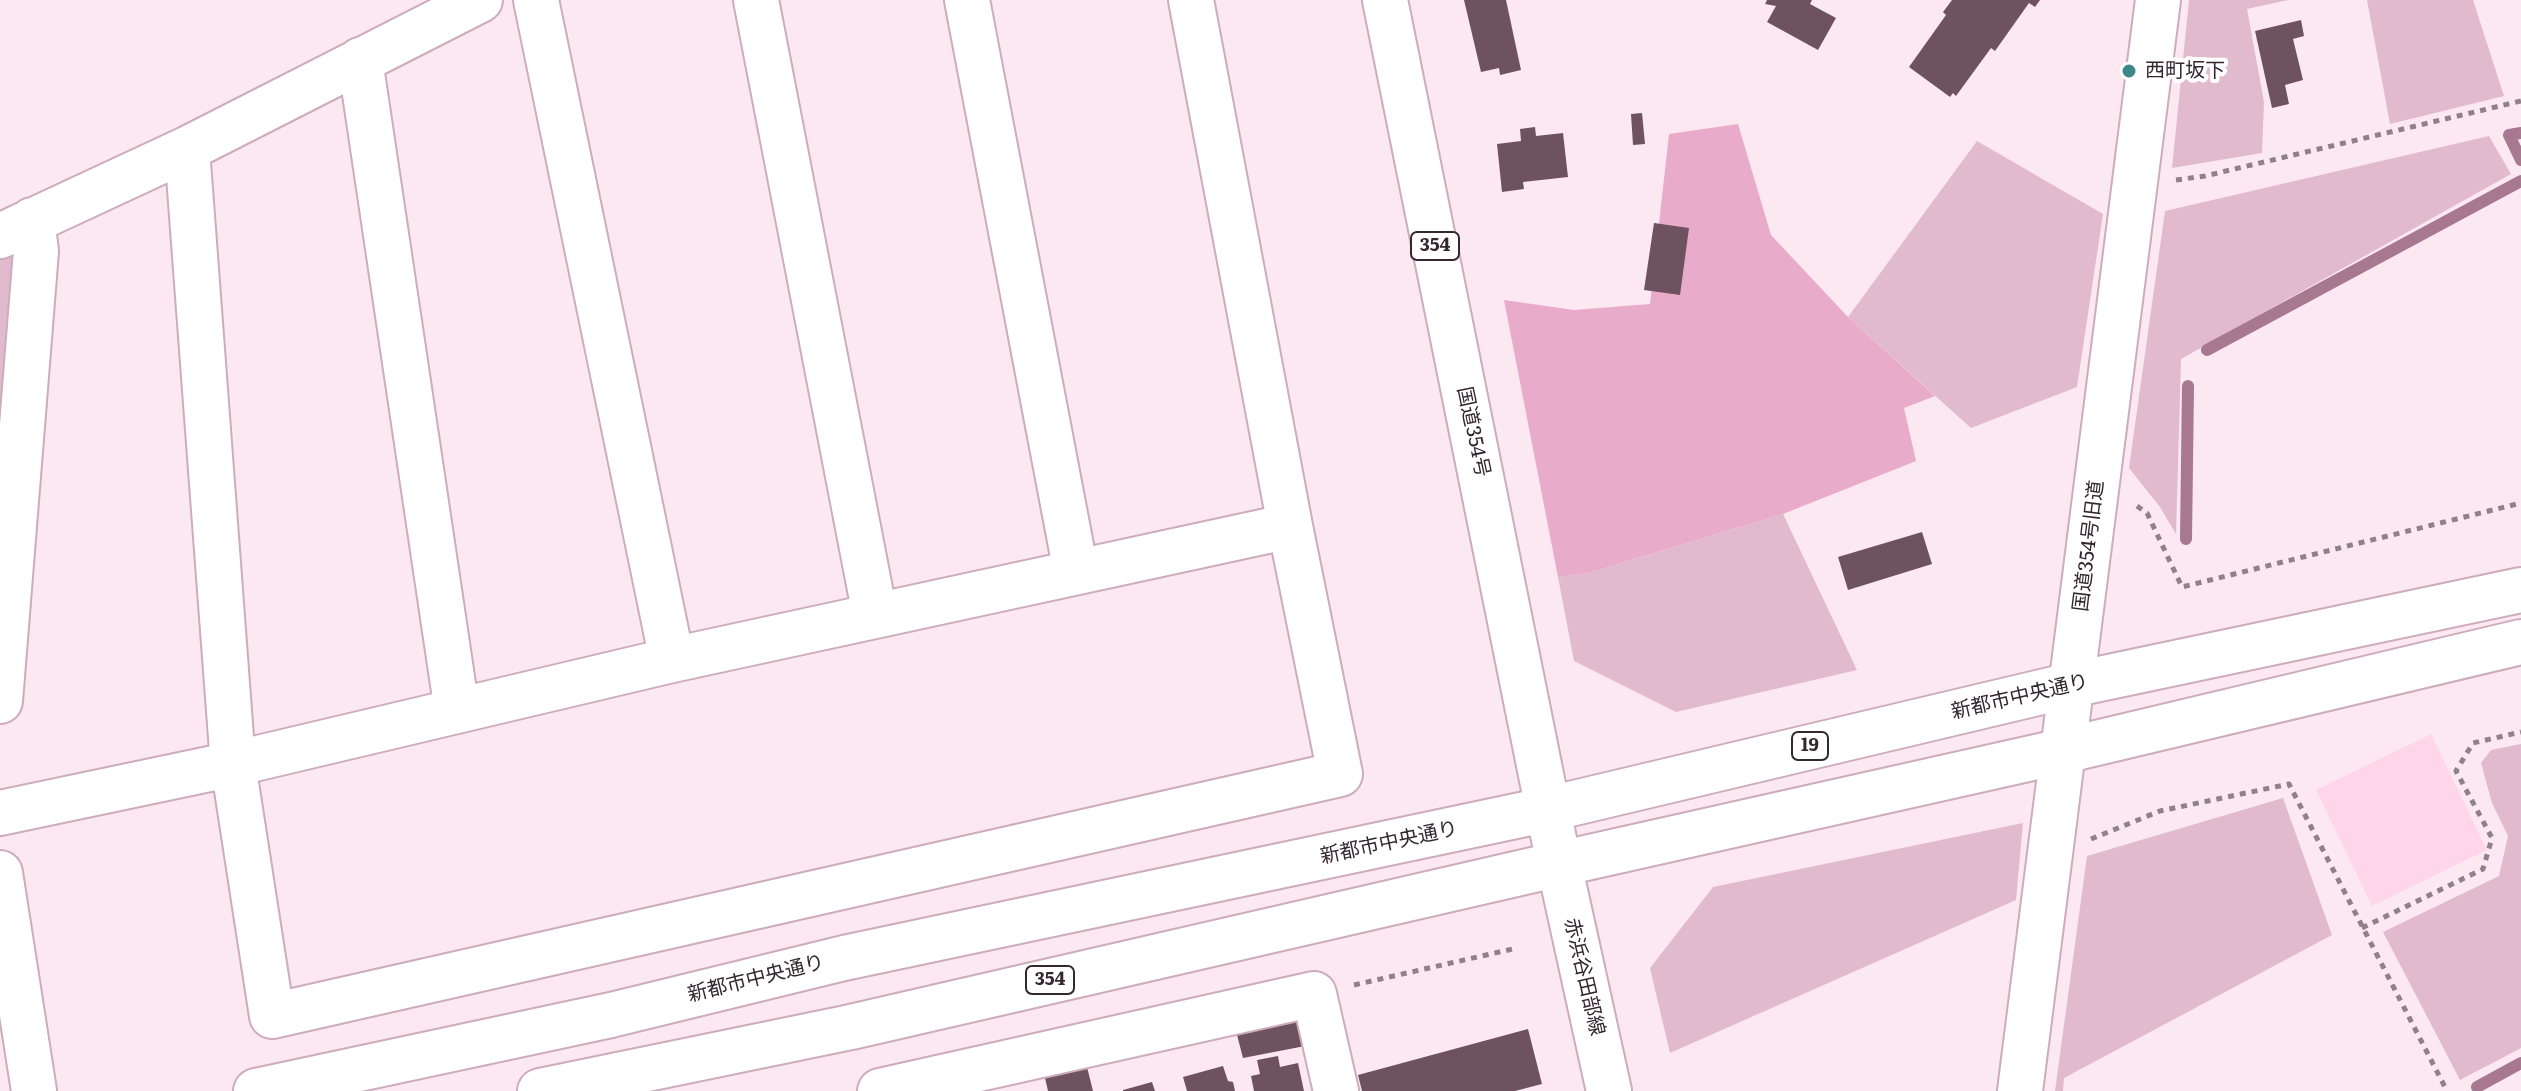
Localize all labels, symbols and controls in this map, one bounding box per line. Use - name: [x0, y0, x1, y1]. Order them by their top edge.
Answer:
- place label: 西町坂下: [2145, 59, 2225, 83]
- marker: 西町坂下: [2120, 62, 2138, 80]
- road number: 354: [1411, 232, 1459, 260]
- street label: 国道354号: [1452, 385, 1494, 479]
- street label: 国道354号旧道: [2069, 479, 2109, 613]
- street label: 新都市中央通り: [1949, 670, 2091, 724]
- road number: 19: [1792, 732, 1828, 760]
- street label: 新都市中央通り: [1318, 817, 1460, 869]
- street label: 赤浜谷田部線: [1559, 916, 1609, 1038]
- street label: 新都市中央通り: [685, 950, 827, 1008]
- road number: 354: [1026, 966, 1074, 994]

